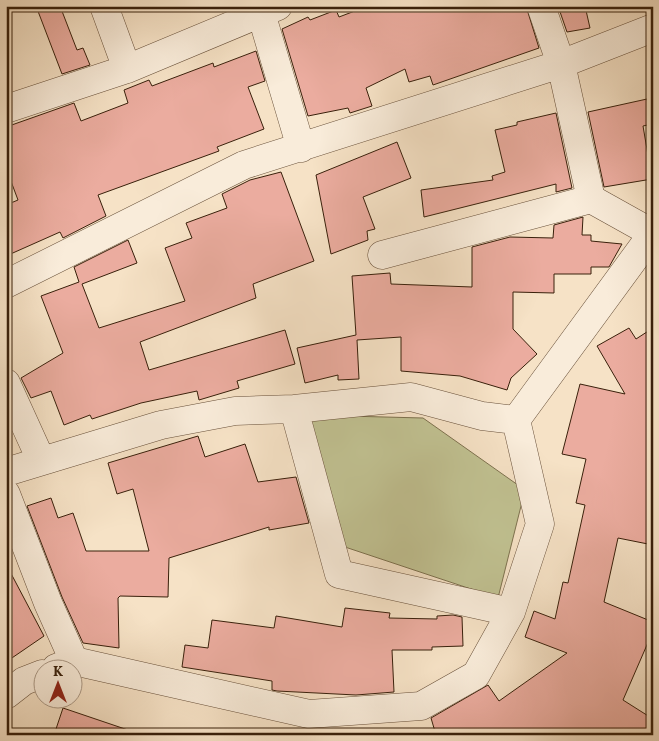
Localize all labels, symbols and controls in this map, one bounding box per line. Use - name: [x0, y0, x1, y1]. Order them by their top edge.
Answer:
- north arrow: [32, 658, 82, 708]
- text: K: [53, 663, 63, 682]

